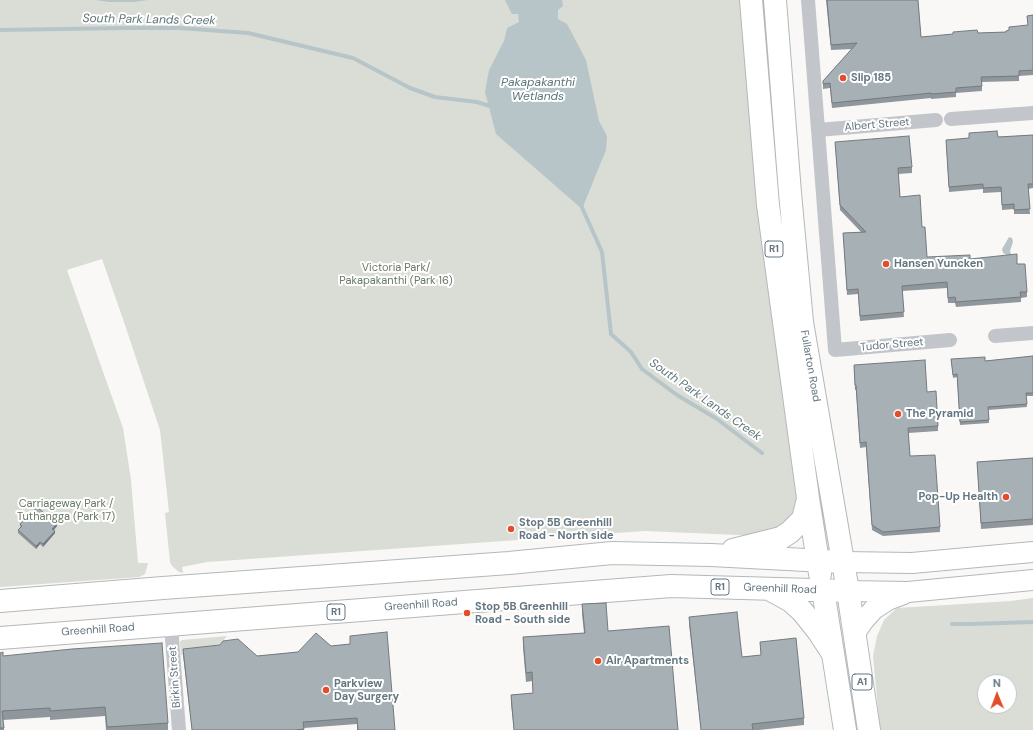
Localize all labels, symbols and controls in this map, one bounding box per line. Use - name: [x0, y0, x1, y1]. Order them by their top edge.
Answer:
- water label: South Park Lands Creek: [82, 12, 216, 28]
- place label: Slip 185: [851, 71, 891, 85]
- marker: Slip 185: [838, 73, 848, 83]
- water label: Pakapakanthi Wetlands: [501, 76, 575, 104]
- street label: Albert Street: [844, 116, 910, 134]
- road number: R1: [765, 241, 783, 257]
- place label: Hansen Yuncken: [894, 257, 983, 271]
- marker: Hansen Yuncken: [881, 259, 891, 269]
- park label: Victoria Park/ Pakapakanthi (Park 16): [339, 261, 453, 287]
- street label: Fullarton Road: [797, 329, 823, 403]
- street label: Tudor Street: [860, 336, 924, 354]
- water label: South Park Lands Creek: [646, 356, 764, 444]
- place label: The Pyramid: [906, 407, 973, 421]
- marker: The Pyramid: [893, 409, 903, 419]
- place label: Pop-Up Health: [919, 490, 998, 504]
- marker: Pop-Up Health: [1001, 492, 1011, 502]
- park label: Carriageway Park / Tuthangga (Park 17): [17, 497, 115, 523]
- place label: Stop 5B Greenhill Road - North side: [519, 516, 614, 542]
- marker: Stop 5B Greenhill Road - North side: [506, 524, 516, 534]
- road number: R1: [711, 579, 729, 595]
- street label: Greenhill Road: [743, 581, 817, 597]
- street label: Greenhill Road: [384, 596, 458, 614]
- place label: Stop 5B Greenhill Road - South side: [475, 600, 570, 626]
- road number: R1: [327, 604, 345, 620]
- marker: Stop 5B Greenhill Road - South side: [462, 608, 472, 618]
- street label: Greenhill Road: [61, 621, 135, 639]
- street label: Birkin Street: [166, 646, 184, 708]
- place label: Air Apartments: [606, 654, 689, 668]
- marker: Air Apartments: [593, 656, 603, 666]
- road number: A1: [852, 674, 872, 690]
- north arrow: [977, 674, 1017, 714]
- text: N: [993, 676, 1001, 690]
- place label: Parkview Day Surgery: [334, 677, 399, 703]
- marker: Parkview Day Surgery: [321, 685, 331, 695]

